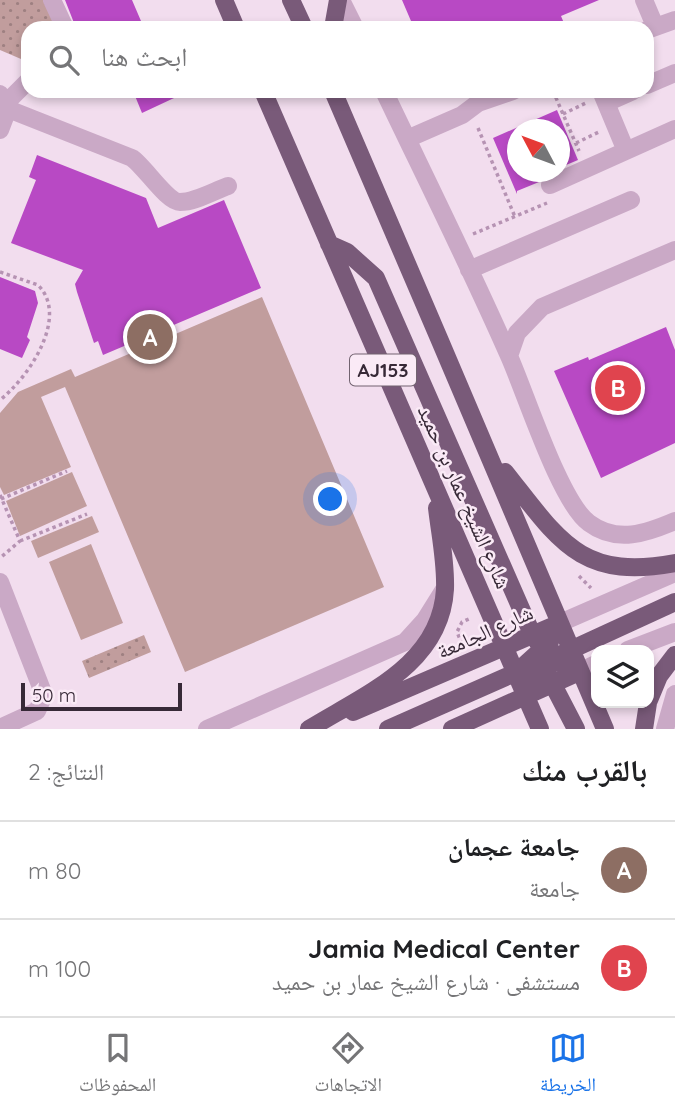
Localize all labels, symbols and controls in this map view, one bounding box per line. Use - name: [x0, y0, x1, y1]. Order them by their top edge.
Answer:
- search box: [21, 21, 654, 98]
- text: ابحث هنا: [101, 40, 187, 73]
- icon: search: [45, 41, 83, 79]
- north arrow: [507, 119, 570, 182]
- pin: A: [127, 311, 173, 363]
- road number: AJ153: [350, 354, 416, 386]
- pin: B: [595, 362, 641, 414]
- street label: شارع الشيخ عمار بن حميد: [412, 401, 517, 593]
- your location: [313, 482, 347, 516]
- street label: شارع الجامعة: [433, 598, 537, 665]
- map controls: [591, 645, 654, 708]
- button: layers: [591, 645, 654, 708]
- scale bar: [21, 680, 182, 712]
- text: 50 m: [32, 683, 76, 707]
- text: بالقرب منك: [522, 751, 647, 789]
- text: النتائج: 2: [28, 757, 104, 786]
- text: جامعة عجمان: [448, 830, 580, 863]
- text: 80 m: [28, 856, 81, 885]
- text: A: [617, 856, 631, 885]
- text: جامعة: [529, 874, 580, 903]
- text: Jamia Medical Center: [308, 932, 580, 965]
- text: 100 m: [28, 954, 91, 983]
- text: B: [616, 954, 632, 983]
- text: مستشفى · شارع الشيخ عمار بن حميد: [272, 967, 580, 996]
- tab: المحفوظات: [79, 1029, 156, 1103]
- tab: الاتجاهات: [314, 1029, 382, 1103]
- tab: الخريطة: [540, 1029, 596, 1103]

